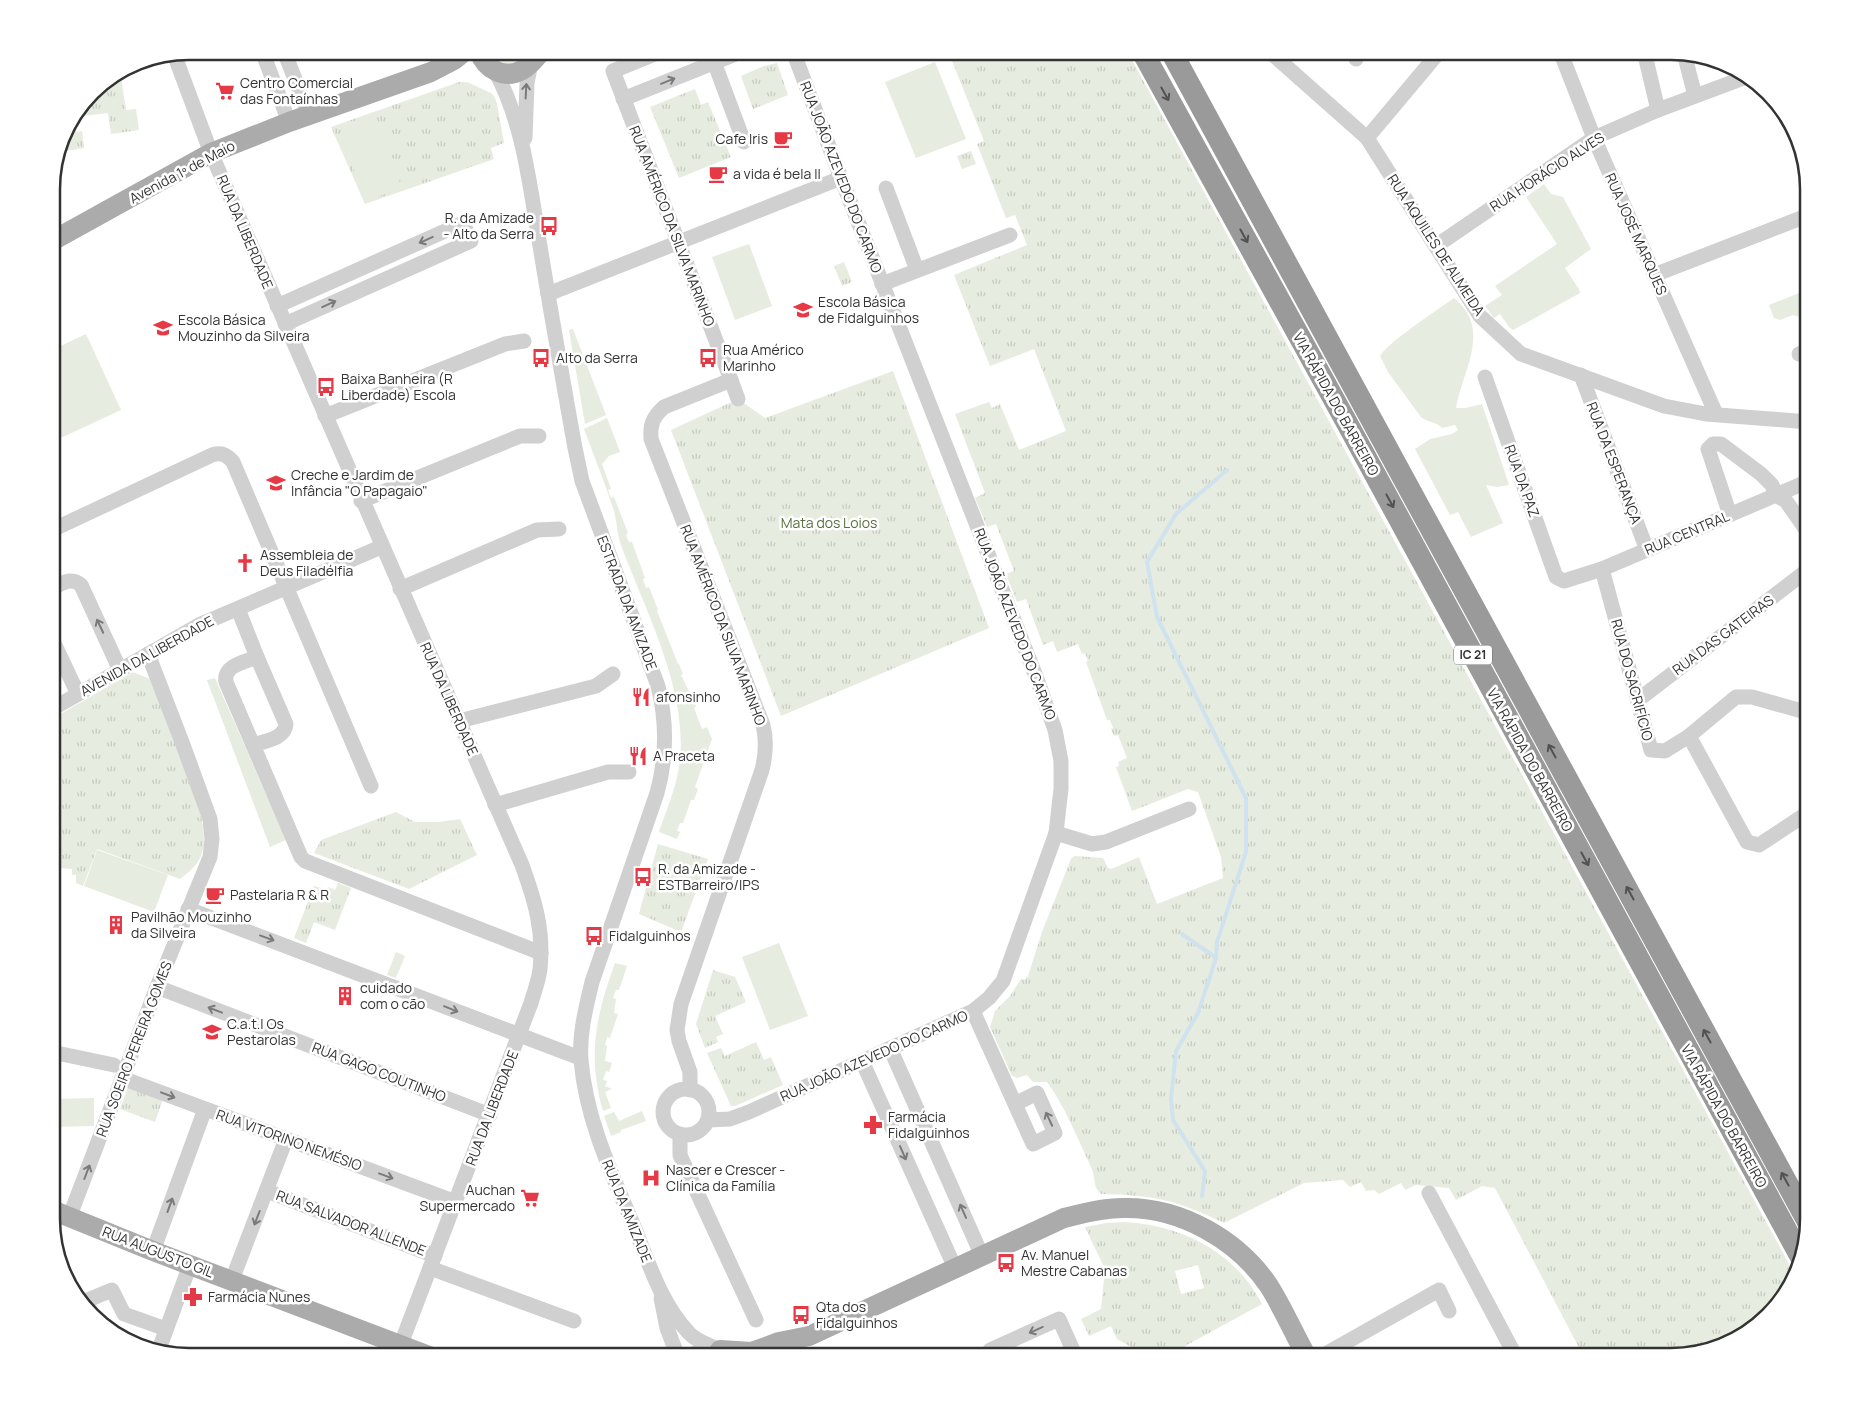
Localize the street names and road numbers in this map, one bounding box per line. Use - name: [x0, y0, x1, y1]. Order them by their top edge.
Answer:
- street label: RUA JOÃO AZEVEDO DO CARMO: [796, 78, 887, 275]
- street label: RUA AMÉRICO DA SILVA MARINHO: [625, 123, 720, 329]
- street label: RUA HORÁCIO ALVES: [1486, 127, 1608, 216]
- street label: Avenida 1º de Maio: [126, 136, 238, 207]
- street label: RUA AQUILES DE ALMEIDA: [1383, 170, 1489, 319]
- street label: RUA JOSÉ MARQUES: [1601, 170, 1672, 298]
- street label: RUA DA LIBERDADE: [213, 172, 278, 292]
- street label: VIA RÁPIDA DO BARREIRO: [1289, 329, 1384, 479]
- street label: RUA DA ESPERANÇA: [1582, 399, 1647, 527]
- street label: RUA DA PAZ: [1501, 442, 1544, 520]
- street label: RUA CENTRAL: [1641, 506, 1732, 559]
- street label: RUA AMÉRICO DA SILVA MARINHO: [676, 522, 771, 728]
- street label: RUA JOÃO AZEVEDO DO CARMO: [970, 525, 1061, 722]
- street label: ESTRADA DA AMIZADE: [593, 533, 662, 673]
- street label: RUA DAS GATEIRAS: [1668, 590, 1778, 679]
- street label: AVENIDA DA LIBERDADE: [77, 611, 217, 700]
- street label: RUA DO SACRIFÍCIO: [1607, 617, 1658, 743]
- street label: RUA DA LIBERDADE: [416, 639, 483, 758]
- road number: IC 21: [1454, 646, 1492, 664]
- street label: VIA RÁPIDA DO BARREIRO: [1483, 685, 1578, 835]
- street label: RUA SOEIRO PEREIRA GOMES: [91, 958, 176, 1139]
- street label: RUA JOÃO AZEVEDO DO CARMO: [777, 1005, 971, 1106]
- street label: RUA GAGO COUTINHO: [310, 1037, 449, 1106]
- street label: VIA RÁPIDA DO BARREIRO: [1677, 1041, 1772, 1191]
- street label: RUA DA LIBERDADE: [461, 1048, 522, 1168]
- street label: RUA VITORINO NEMÉSIO: [214, 1104, 365, 1175]
- street label: RUA DA AMIZADE: [598, 1157, 657, 1265]
- street label: RUA SALVADOR ALLENDE: [274, 1185, 429, 1260]
- street label: RUA AUGUSTO GIL: [100, 1222, 217, 1282]

